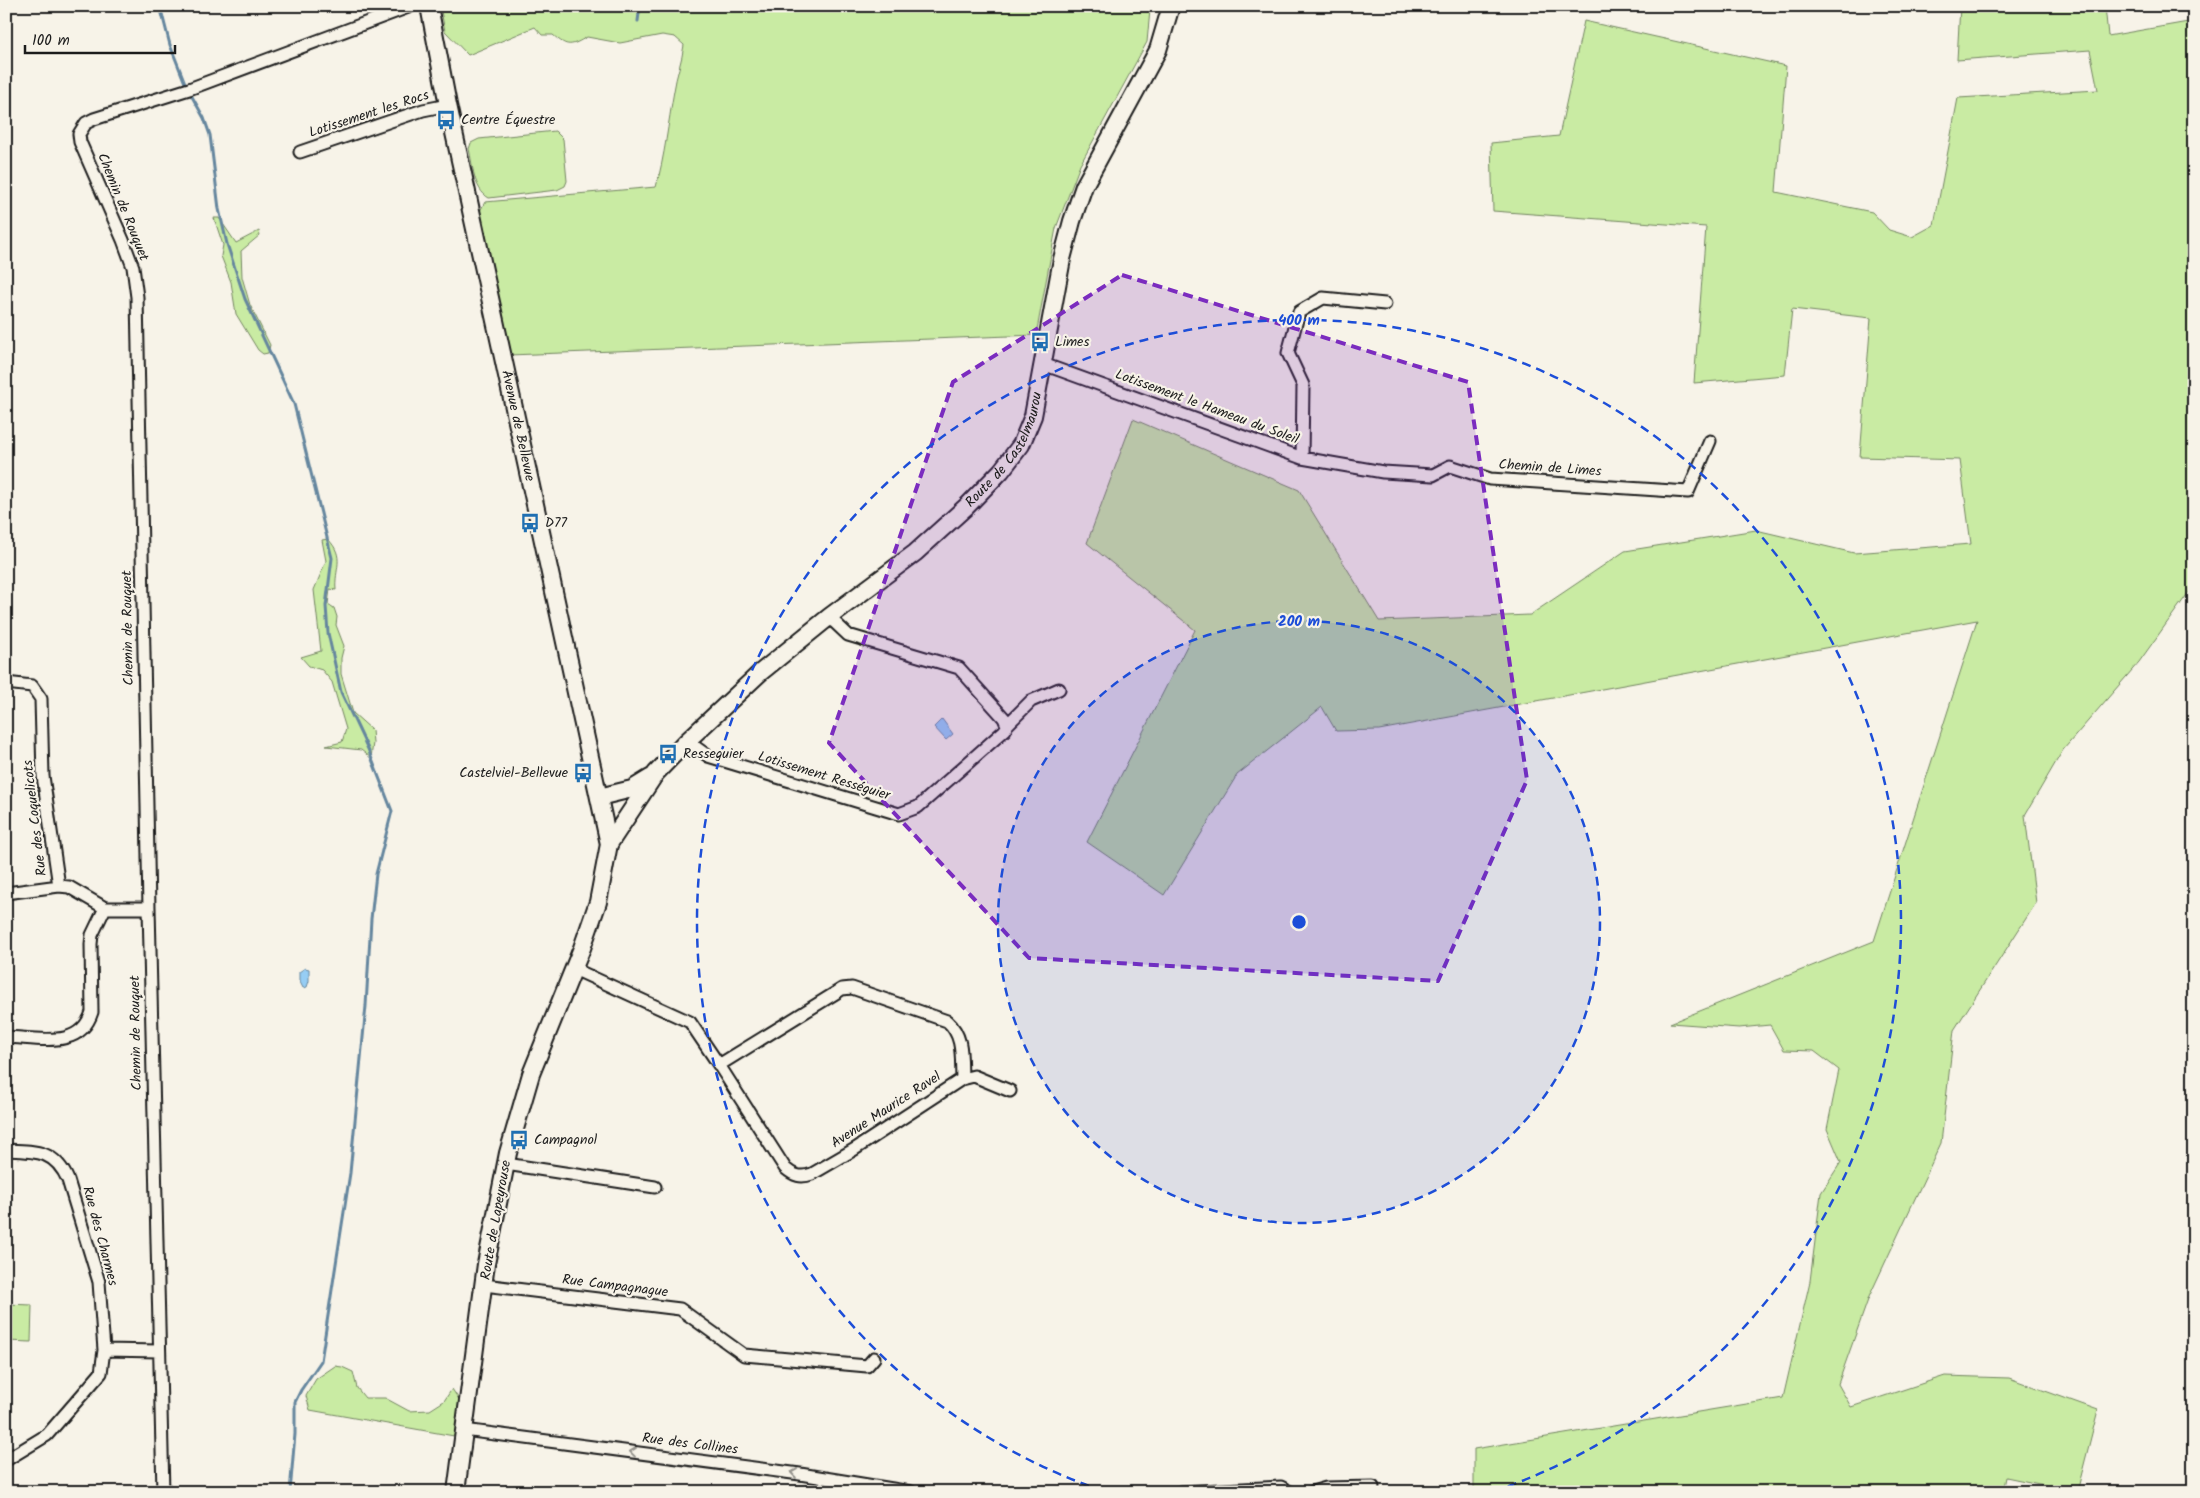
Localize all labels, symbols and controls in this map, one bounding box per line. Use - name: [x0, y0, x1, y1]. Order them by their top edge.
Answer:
- scale bar: [25, 22, 175, 54]
- text: 100 m: [32, 29, 70, 53]
- street label: Lotissement les Rocs: [306, 84, 432, 144]
- bus stop icon: Centre Équestre: [435, 109, 457, 131]
- place label: Centre Équestre: [461, 109, 556, 131]
- street label: Chemin de Rouquet: [91, 150, 155, 265]
- text: 400 m: [1278, 309, 1320, 333]
- bus stop icon: Limes: [1029, 331, 1051, 353]
- place label: Limes: [1055, 331, 1089, 353]
- street label: Lotissement le Hameau du Soleil: [1112, 363, 1303, 451]
- street label: Avenue de Bellevue: [495, 368, 541, 484]
- street label: Route de Castelmaurou: [960, 390, 1048, 513]
- street label: Chemin de Limes: [1498, 453, 1602, 483]
- bus stop icon: D77: [519, 512, 541, 534]
- place label: D77: [545, 512, 567, 534]
- street label: Chemin de Rouquet: [116, 570, 140, 686]
- text: 200 m: [1278, 610, 1320, 634]
- bus stop icon: Resseguier: [657, 743, 679, 765]
- place label: Resseguier: [683, 743, 745, 765]
- street label: Lotissement Rességuier: [755, 745, 894, 807]
- street label: Rue des Coquelicots: [17, 759, 53, 877]
- place label: Castelviel-Bellevue: [459, 762, 569, 784]
- bus stop icon: Castelviel-Bellevue: [572, 762, 594, 784]
- centre of rings: [1290, 913, 1308, 931]
- street label: Chemin de Rouquet: [124, 975, 148, 1091]
- street label: Avenue Maurice Ravel: [826, 1066, 946, 1154]
- bus stop icon: Campagnol: [508, 1129, 530, 1151]
- place label: Campagnol: [534, 1129, 598, 1151]
- street label: Route de Lapeyrouse: [475, 1158, 517, 1282]
- street label: Rue des Charmes: [76, 1184, 124, 1288]
- street label: Rue Campagnague: [561, 1269, 670, 1303]
- street label: Rue des Collines: [641, 1427, 739, 1461]
- one-way arrow: [628, 1447, 636, 1458]
- one-way arrow: [789, 1468, 797, 1479]

